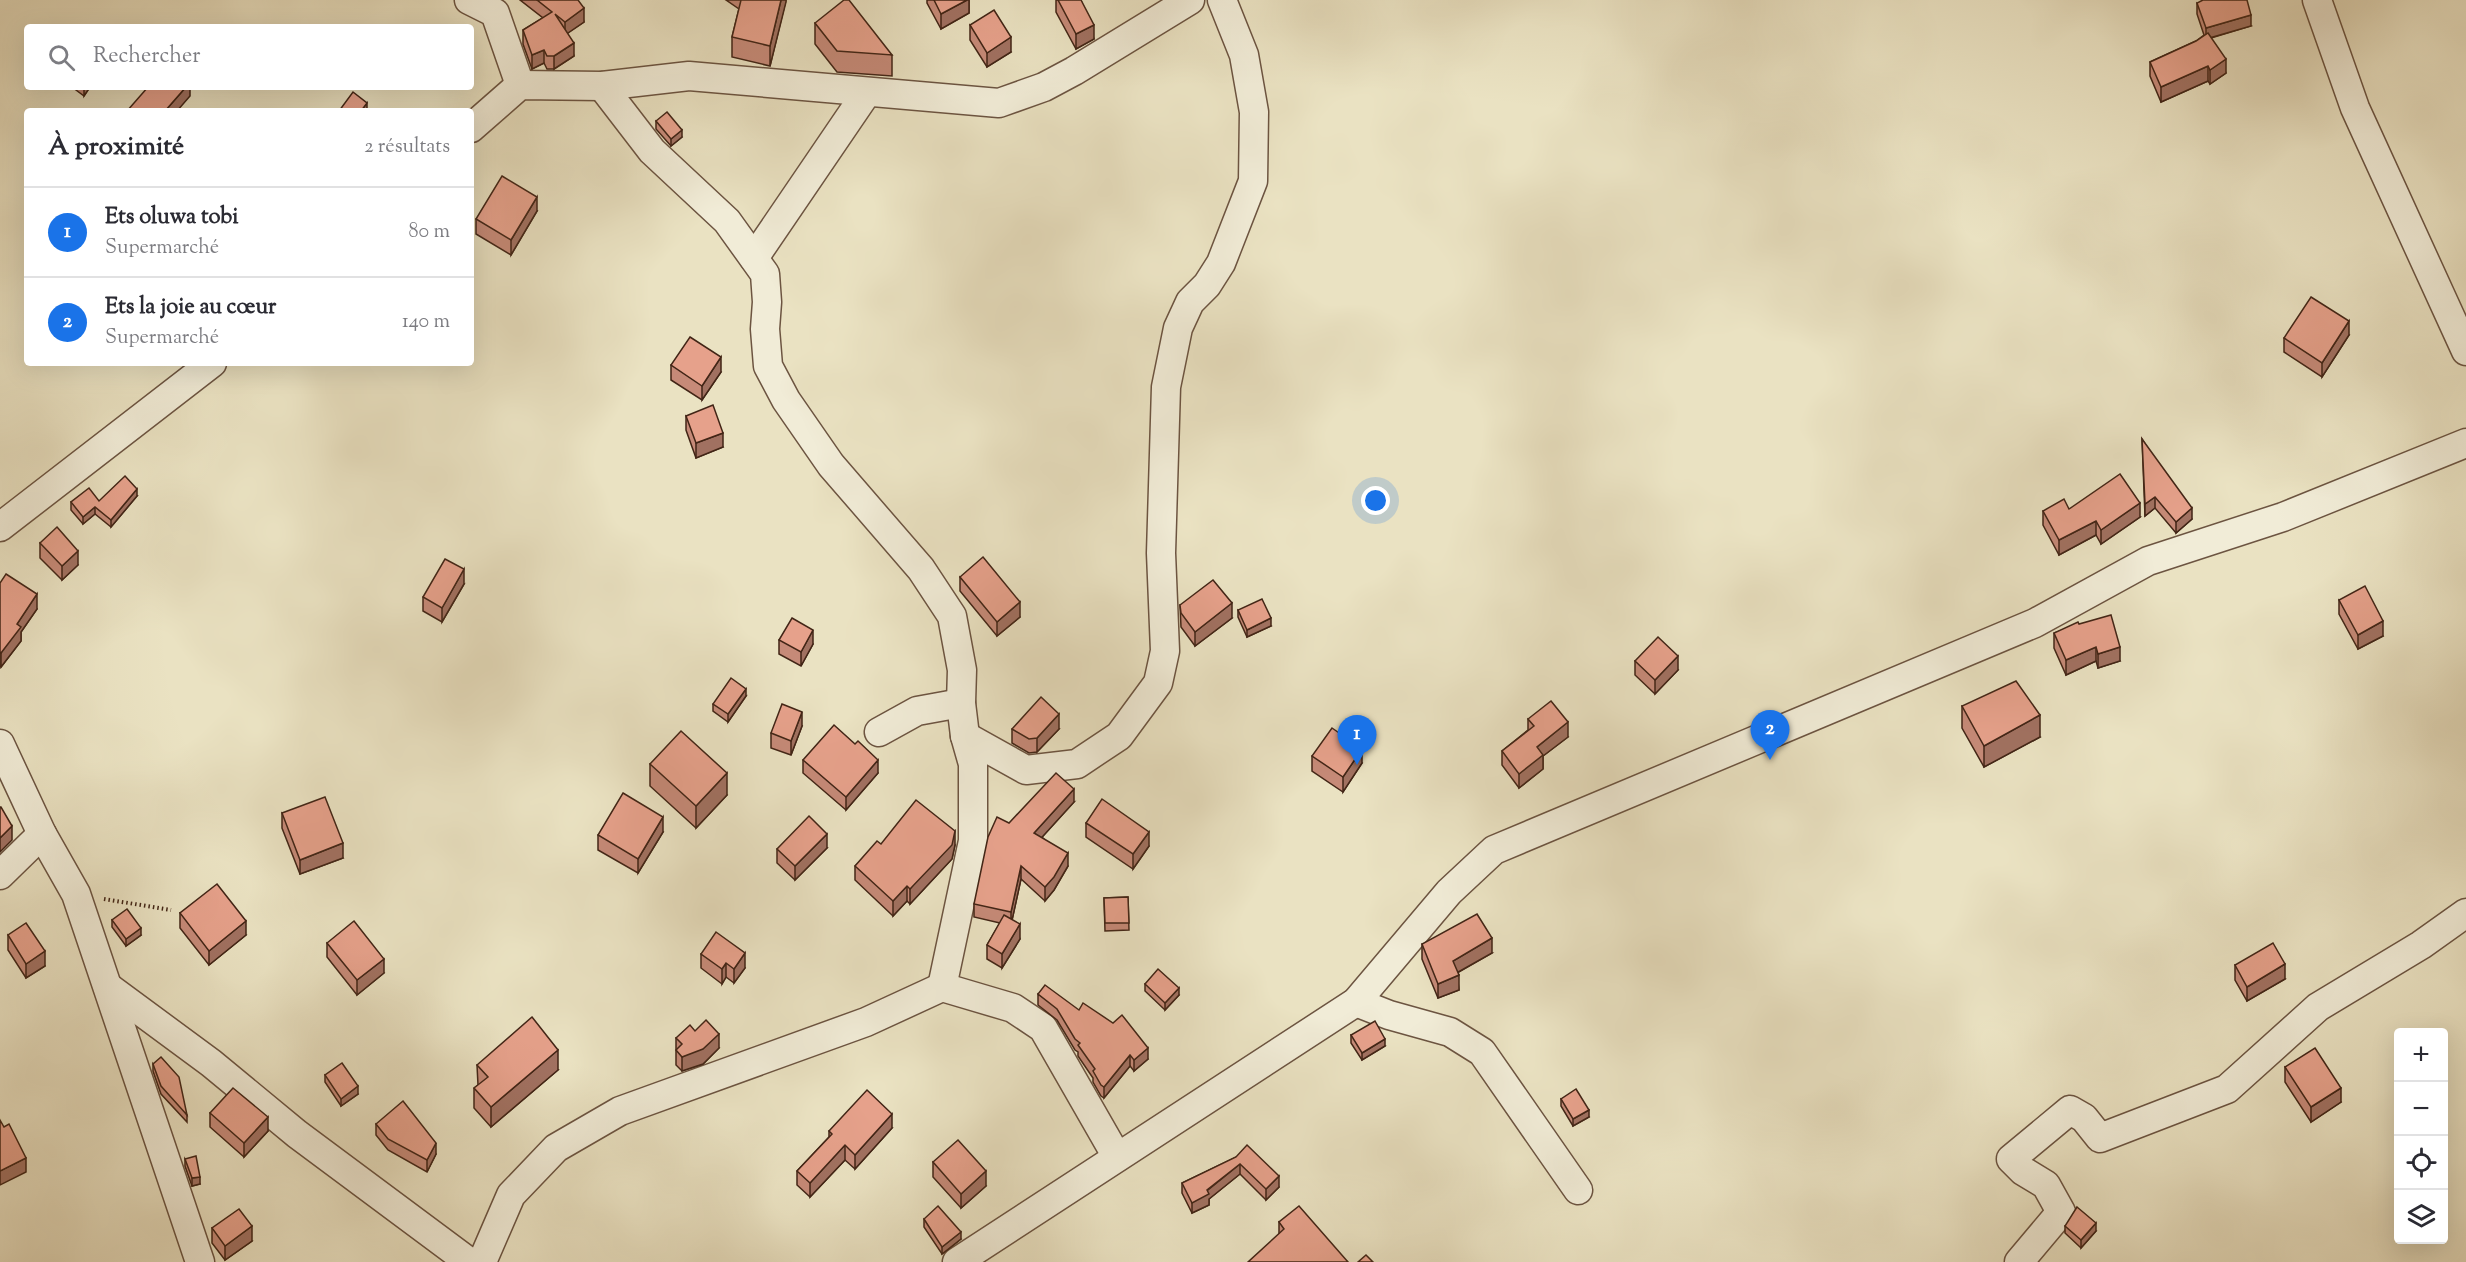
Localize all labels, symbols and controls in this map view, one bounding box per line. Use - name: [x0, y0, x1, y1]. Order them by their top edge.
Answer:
- search box: [24, 24, 474, 90]
- icon: search: [45, 41, 78, 74]
- text: Rechercher: [93, 41, 200, 73]
- text: À proximité: [48, 129, 184, 166]
- text: 2 résultats: [364, 133, 450, 162]
- text: Ets oluwa tobi: [105, 202, 239, 234]
- text: 1: [64, 218, 71, 247]
- text: 80 m: [409, 218, 450, 247]
- text: Supermarché: [105, 234, 219, 263]
- text: Ets la joie au cœur: [105, 292, 276, 324]
- text: 2: [63, 308, 72, 337]
- text: 140 m: [402, 308, 450, 337]
- text: Supermarché: [105, 324, 219, 353]
- your location: [1361, 486, 1390, 515]
- pin: 2: [1750, 710, 1790, 760]
- pin: 1: [1338, 716, 1376, 765]
- map controls: [2394, 1028, 2448, 1244]
- button: +: [2394, 1028, 2448, 1082]
- button: −: [2394, 1082, 2448, 1136]
- button: locate: [2394, 1136, 2448, 1190]
- button: layers: [2394, 1190, 2448, 1244]

